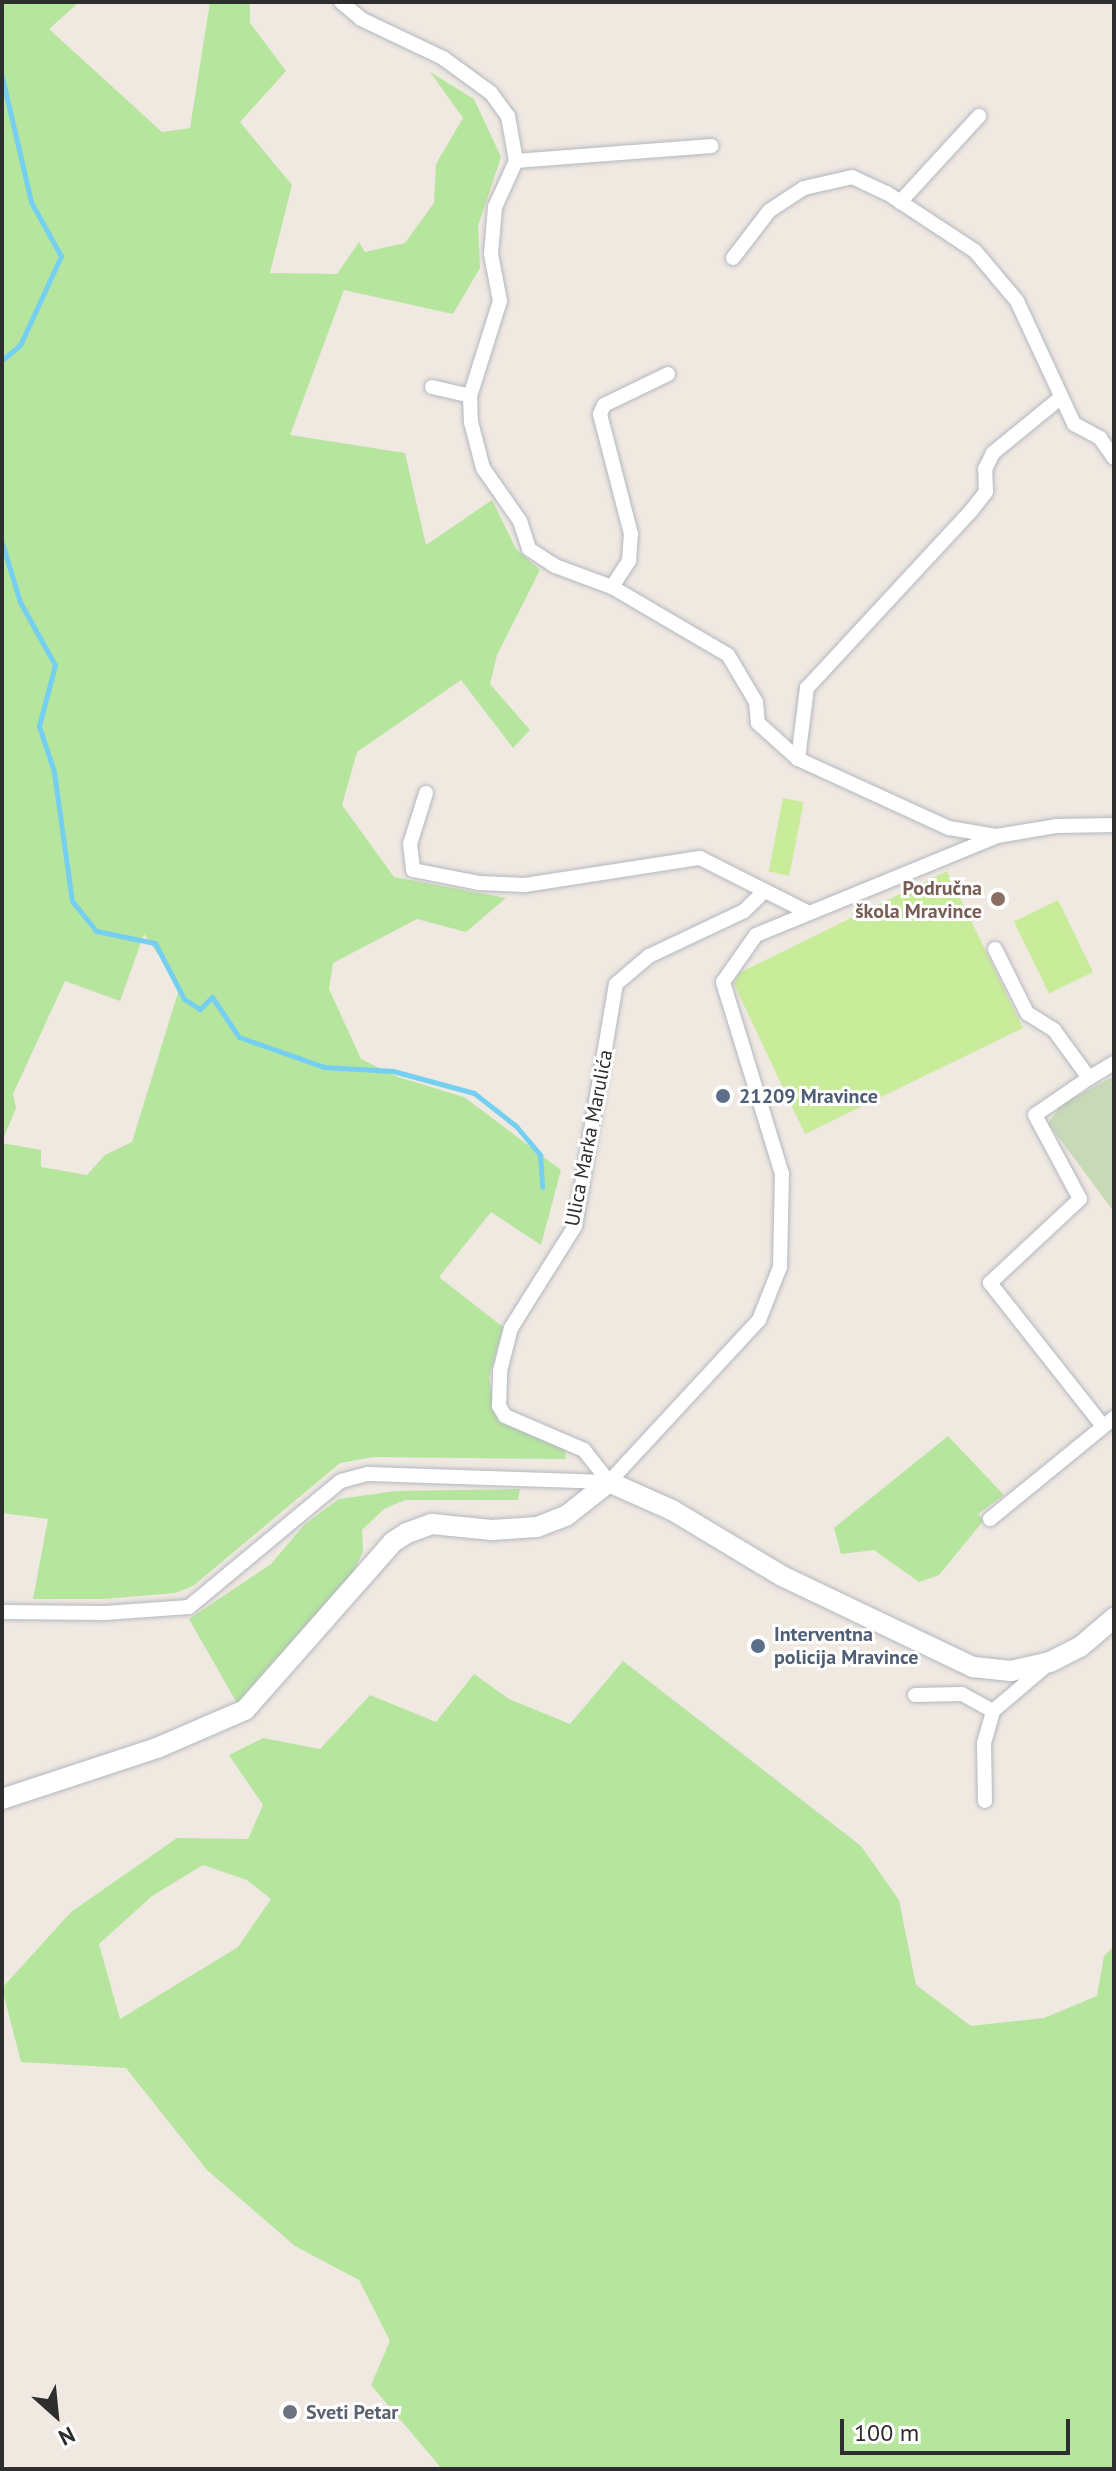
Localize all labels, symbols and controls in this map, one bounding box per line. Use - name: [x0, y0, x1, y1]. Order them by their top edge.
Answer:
- place label: Područna škola Mravince: [855, 876, 982, 923]
- marker: Područna škola Mravince: [989, 890, 1007, 908]
- street label: Ulica Marka Marulića: [560, 1048, 618, 1228]
- place label: 21209 Mravince: [739, 1084, 878, 1108]
- marker: 21209 Mravince: [714, 1087, 732, 1105]
- place label: Interventna policija Mravince: [774, 1622, 918, 1669]
- marker: Interventna policija Mravince: [749, 1637, 767, 1655]
- north arrow: [16, 2375, 96, 2455]
- place label: Sveti Petar: [306, 2400, 398, 2424]
- marker: Sveti Petar: [281, 2403, 299, 2421]
- scale bar: [844, 2403, 1074, 2453]
- text: 100 m: [854, 2417, 919, 2448]
- text: N: [54, 2421, 80, 2452]

